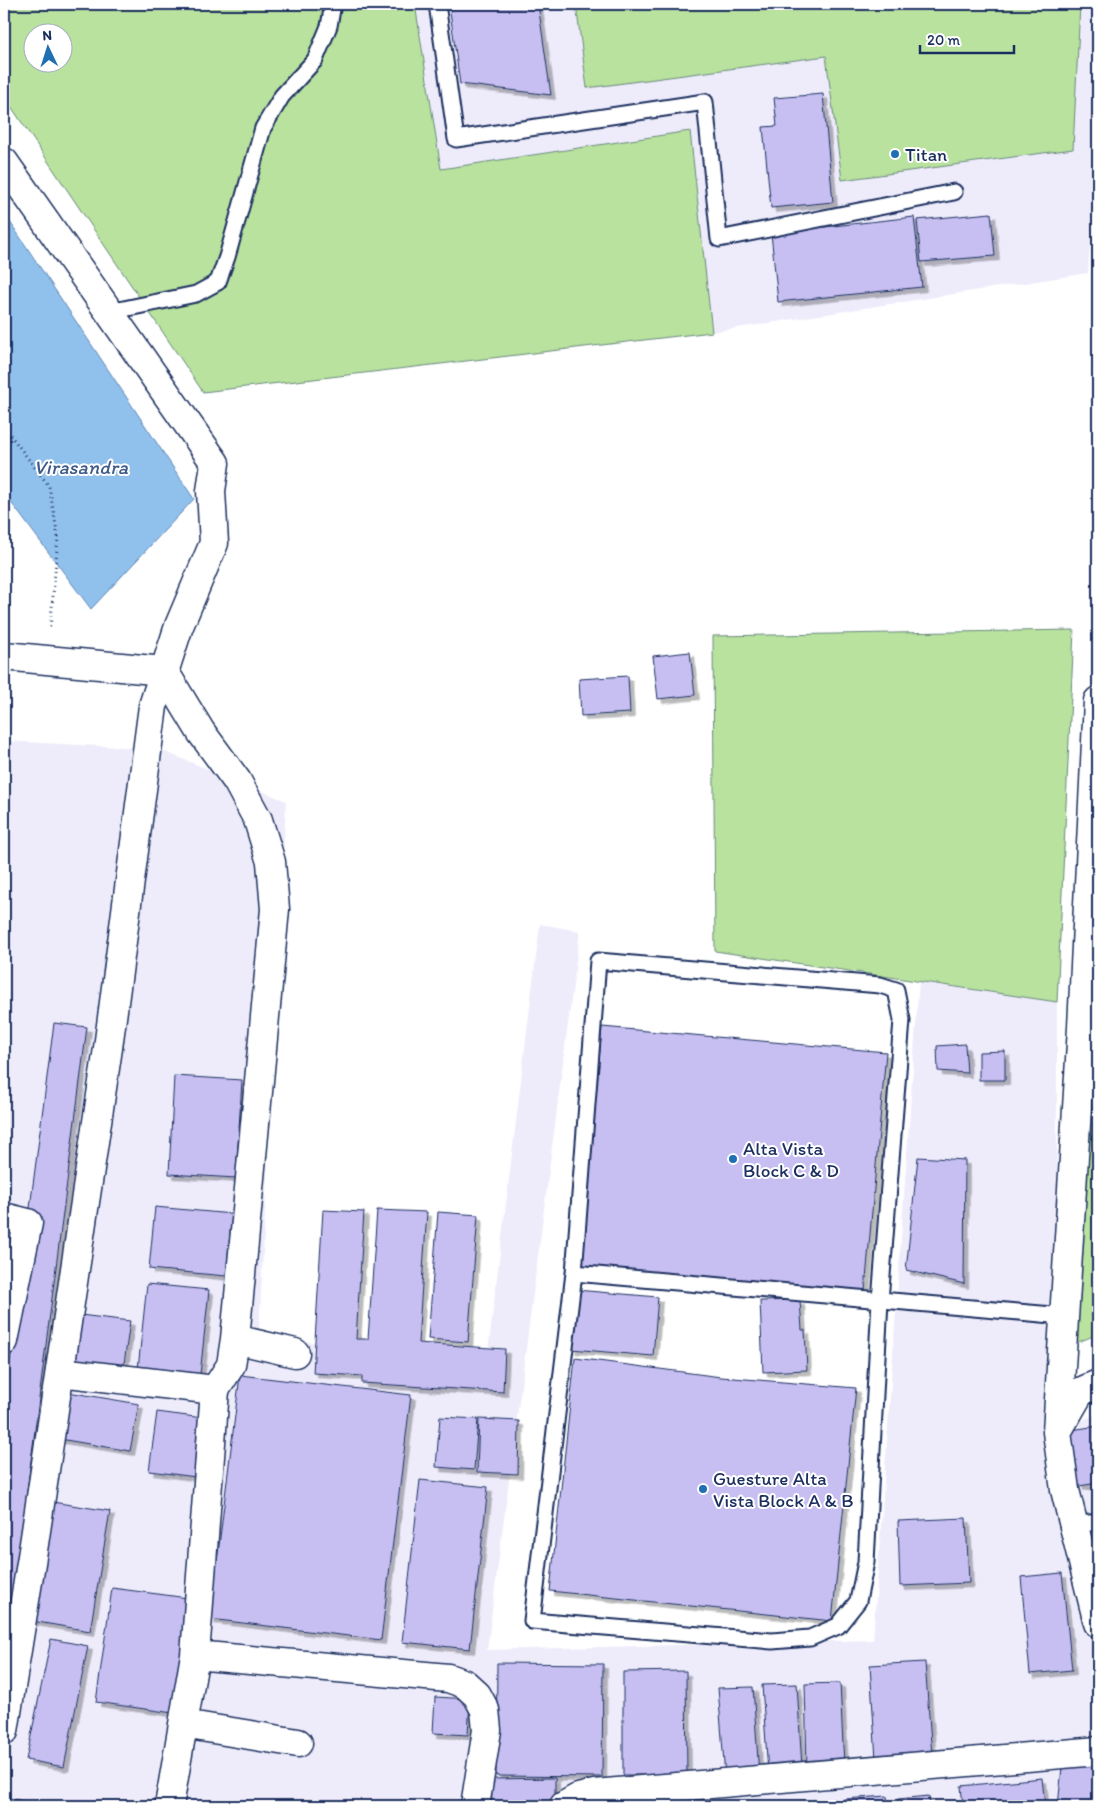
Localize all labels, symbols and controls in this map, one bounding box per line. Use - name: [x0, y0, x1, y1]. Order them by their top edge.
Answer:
- north arrow: [22, 22, 72, 72]
- scale bar: [920, 22, 1013, 54]
- text: N: [42, 27, 52, 44]
- text: 20 m: [927, 31, 961, 49]
- place label: Titan: [905, 143, 947, 166]
- marker: Titan: [889, 148, 901, 160]
- water label: Virasandra: [34, 455, 129, 479]
- place label: Alta Vista Block C & D: [743, 1137, 839, 1182]
- marker: Alta Vista Block C & D: [727, 1153, 739, 1165]
- place label: Guesture Alta Vista Block A & B: [713, 1467, 853, 1512]
- marker: Guesture Alta Vista Block A & B: [697, 1483, 709, 1495]

